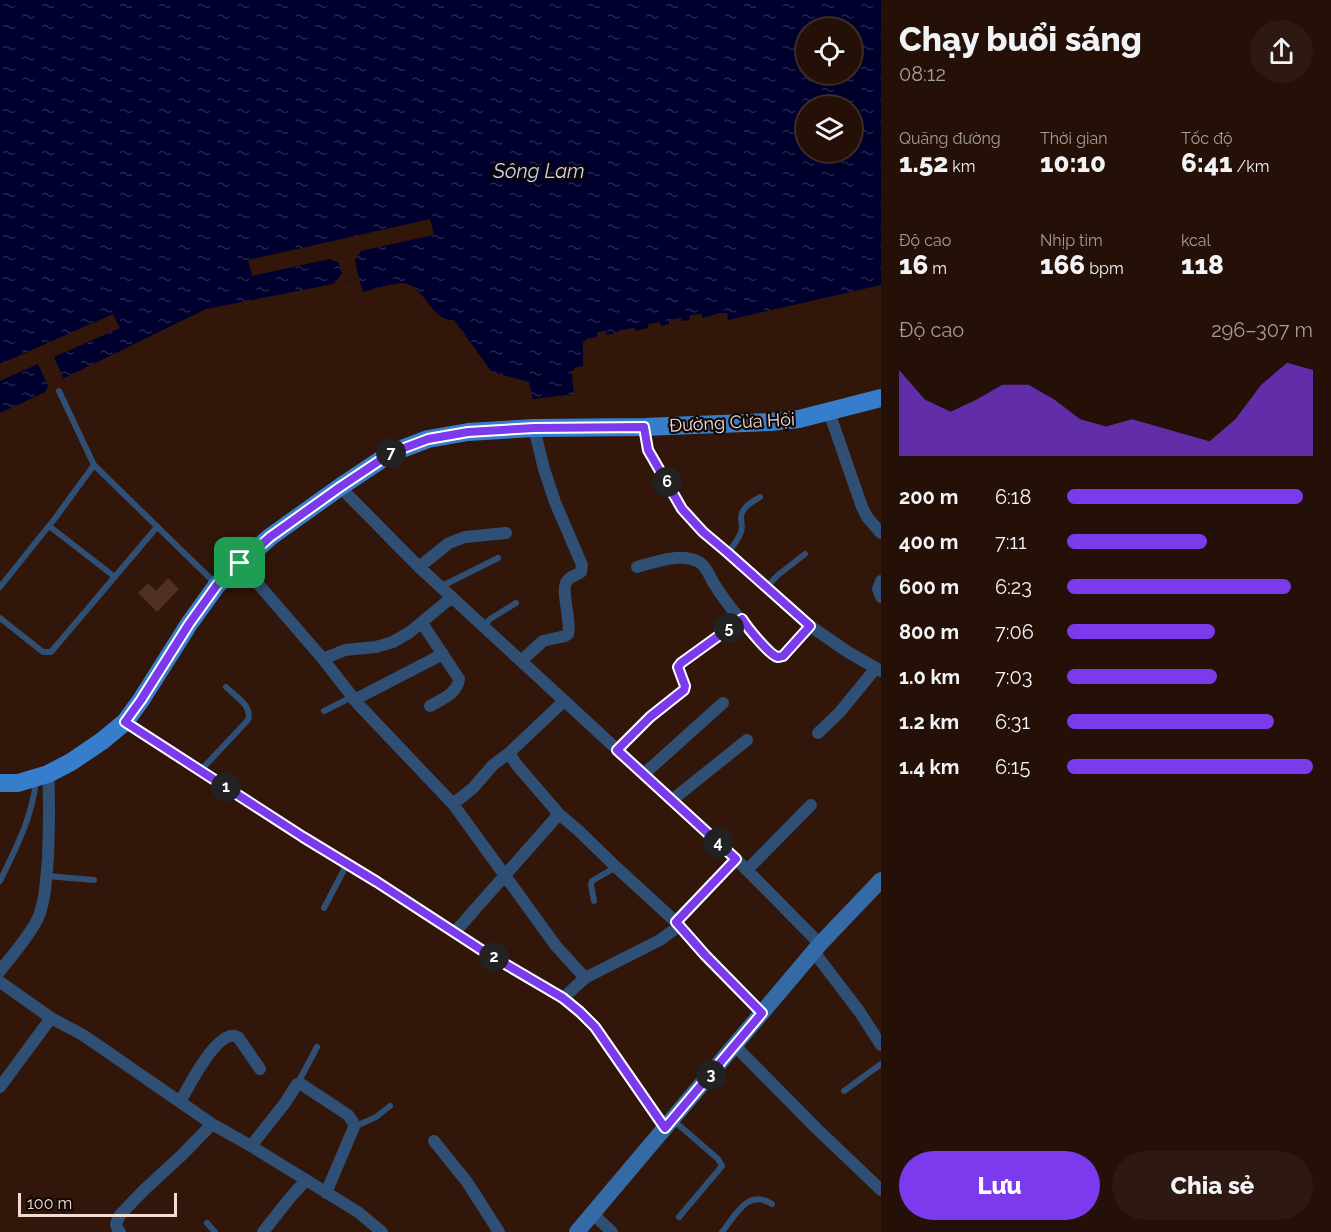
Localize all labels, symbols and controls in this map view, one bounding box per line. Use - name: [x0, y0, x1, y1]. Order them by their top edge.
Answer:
- map controls: [796, 18, 862, 162]
- button: locate: [796, 18, 862, 84]
- text: Chạy buổi sáng: [899, 20, 1142, 59]
- button: share: [1250, 20, 1313, 83]
- text: 08:12: [899, 62, 946, 86]
- button: layers: [796, 96, 862, 162]
- text: Quãng đường: [899, 129, 1001, 148]
- text: Thời gian: [1040, 129, 1108, 148]
- text: Tốc độ: [1181, 129, 1233, 148]
- text: 1.52: [899, 148, 948, 178]
- text: 10:10: [1040, 148, 1106, 178]
- text: 6:41: [1181, 148, 1232, 178]
- text: km: [948, 157, 976, 176]
- text: /km: [1232, 157, 1269, 176]
- water label: Sông Lam: [492, 159, 585, 183]
- text: Độ cao: [899, 231, 951, 250]
- text: Nhịp tim: [1040, 231, 1103, 250]
- text: kcal: [1181, 231, 1211, 250]
- text: 16: [899, 250, 928, 280]
- text: 166: [1040, 250, 1085, 280]
- text: 118: [1181, 250, 1224, 280]
- text: m: [928, 259, 947, 278]
- text: bpm: [1085, 259, 1124, 278]
- text: Độ cao: [899, 318, 964, 342]
- text: 296–307 m: [1211, 318, 1313, 342]
- street label: Đường Cửa Hội: [669, 408, 795, 436]
- pin: 7: [376, 438, 406, 468]
- text: 7: [387, 443, 395, 462]
- pin: 6: [652, 467, 682, 497]
- text: 6: [662, 472, 672, 491]
- text: 200 m: [899, 485, 958, 509]
- text: 6:18: [995, 485, 1031, 509]
- text: 400 m: [899, 530, 958, 554]
- text: 7:11: [995, 530, 1027, 554]
- pin: [214, 537, 265, 588]
- icon: arrive: [223, 546, 256, 579]
- text: 600 m: [899, 575, 959, 599]
- text: 6:23: [995, 575, 1032, 599]
- pin: 5: [714, 613, 744, 643]
- text: 5: [725, 618, 733, 637]
- text: 800 m: [899, 620, 959, 644]
- text: 7:06: [995, 620, 1034, 644]
- text: 1.0 km: [899, 665, 960, 689]
- text: 7:03: [995, 665, 1032, 689]
- text: 1.2 km: [899, 710, 959, 734]
- text: 6:31: [995, 710, 1030, 734]
- text: 1.4 km: [899, 755, 959, 779]
- text: 6:15: [995, 755, 1030, 779]
- pin: 1: [211, 772, 241, 802]
- text: 1: [222, 777, 230, 796]
- pin: 4: [703, 828, 733, 858]
- text: 4: [713, 833, 723, 852]
- pin: 2: [479, 942, 509, 972]
- text: 2: [489, 947, 499, 966]
- pin: 3: [696, 1060, 726, 1090]
- text: 3: [707, 1065, 715, 1084]
- button: Lưu: [899, 1151, 1100, 1220]
- button: Chia sẻ: [1112, 1151, 1313, 1220]
- scale bar: [18, 1190, 177, 1218]
- text: 100 m: [27, 1194, 72, 1213]

